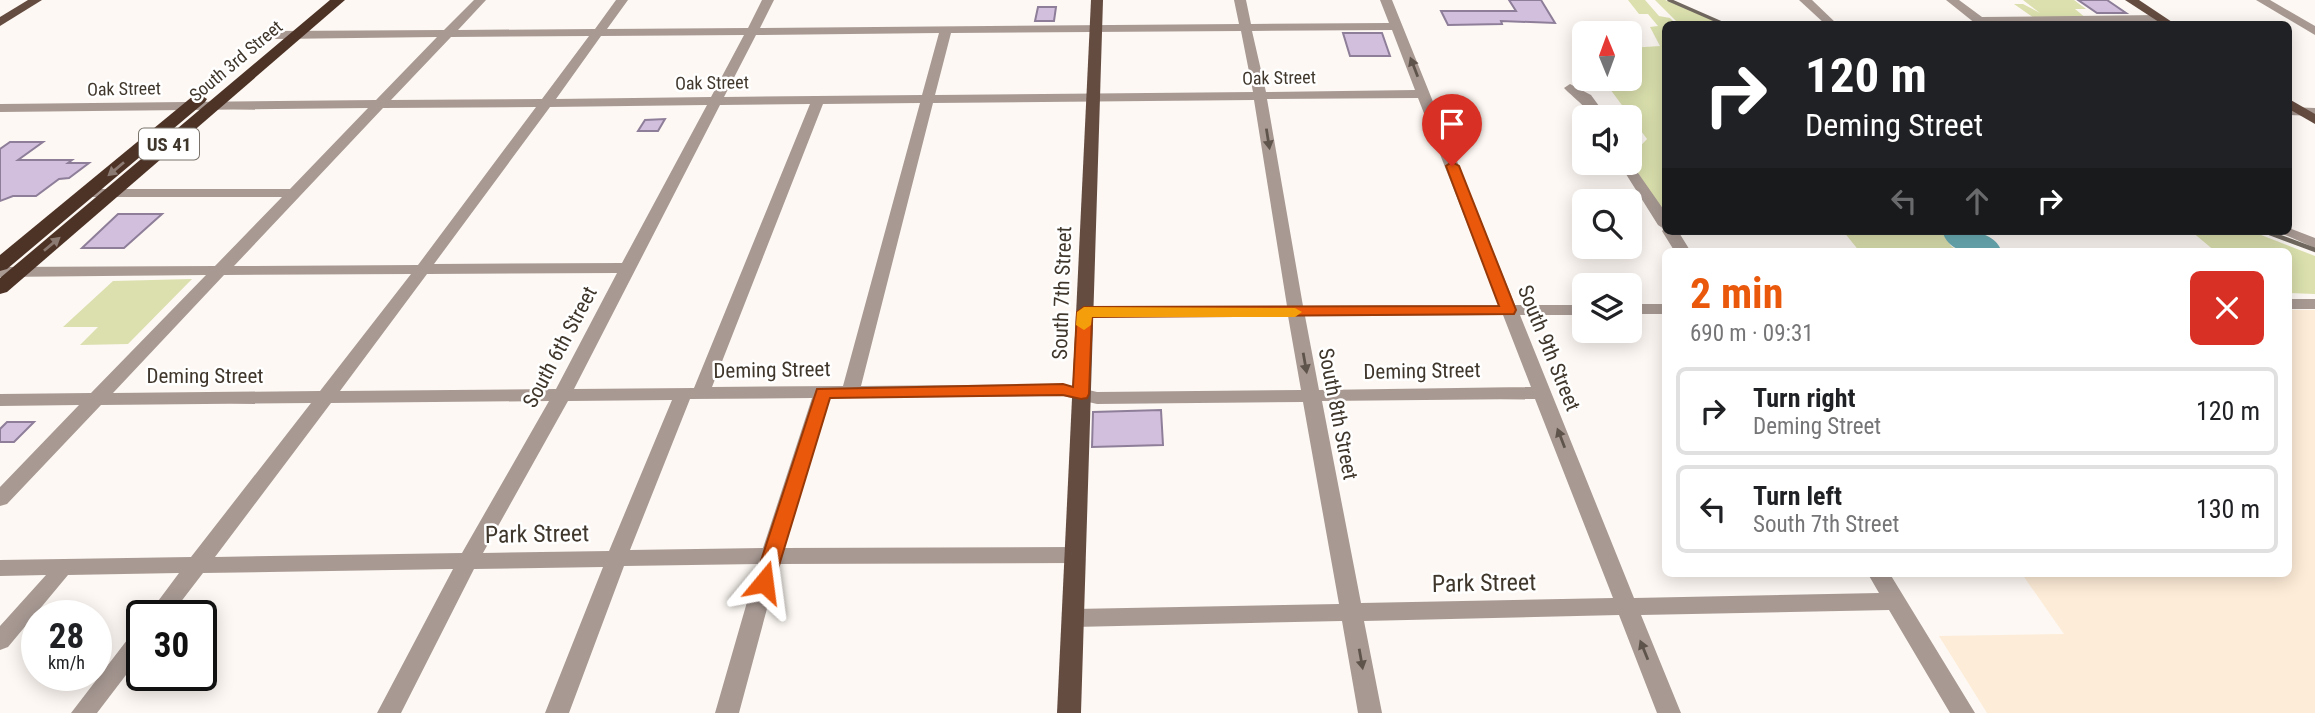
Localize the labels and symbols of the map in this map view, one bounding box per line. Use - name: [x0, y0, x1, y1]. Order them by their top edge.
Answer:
- street label: South 3rd Street: [185, 16, 286, 106]
- north arrow: [1572, 21, 1642, 91]
- one-way arrow: [1408, 56, 1419, 77]
- street label: Oak Street: [1242, 66, 1316, 89]
- street label: Oak Street: [675, 71, 749, 94]
- street label: Oak Street: [87, 77, 161, 100]
- pin: [1422, 94, 1482, 166]
- road number: US 41: [139, 128, 199, 160]
- one-way arrow: [1263, 128, 1274, 150]
- one-way arrow: [107, 161, 125, 176]
- street label: South 7th Street: [1048, 226, 1076, 360]
- one-way arrow: [44, 237, 61, 252]
- street label: South 6th Street: [518, 282, 602, 412]
- street label: South 9th Street: [1513, 282, 1585, 414]
- street label: South 8th Street: [1313, 346, 1363, 482]
- one-way arrow: [1300, 352, 1311, 374]
- street label: Deming Street: [713, 357, 831, 383]
- street label: Deming Street: [1363, 358, 1481, 384]
- street label: Deming Street: [146, 364, 264, 388]
- one-way arrow: [1555, 427, 1566, 448]
- street label: Park Street: [484, 519, 590, 549]
- position arrow: [727, 545, 801, 619]
- street label: Park Street: [1431, 568, 1537, 598]
- speed limit sign: 30: [126, 600, 217, 691]
- one-way arrow: [1638, 639, 1649, 660]
- one-way arrow: [1356, 648, 1367, 670]

